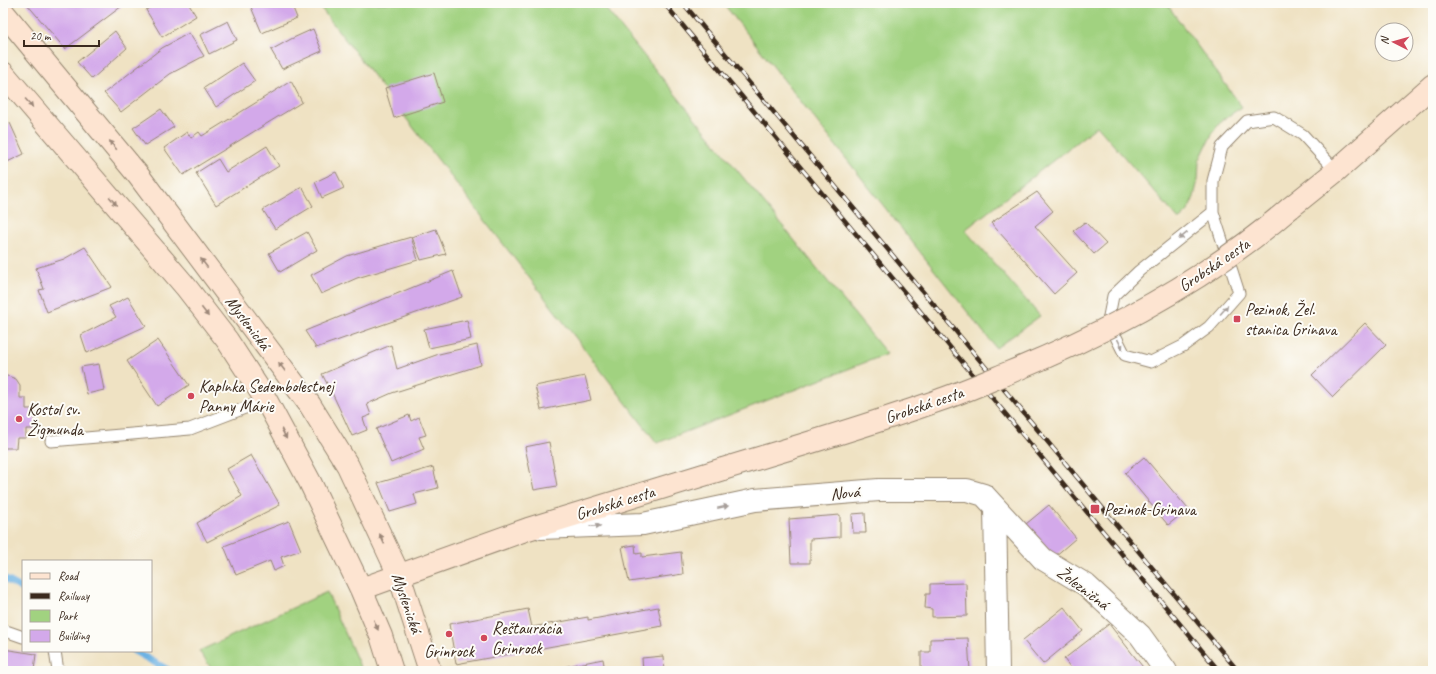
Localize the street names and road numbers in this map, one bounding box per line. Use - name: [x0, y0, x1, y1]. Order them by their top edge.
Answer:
- street label: Grobská cesta: [1174, 233, 1254, 296]
- street label: Myslenická: [221, 292, 276, 356]
- street label: Grobská cesta: [882, 381, 967, 428]
- street label: Grobská cesta: [573, 481, 658, 525]
- street label: Nová: [829, 481, 862, 505]
- street label: Železničná: [1053, 561, 1115, 615]
- street label: Myslenická: [387, 570, 428, 637]

